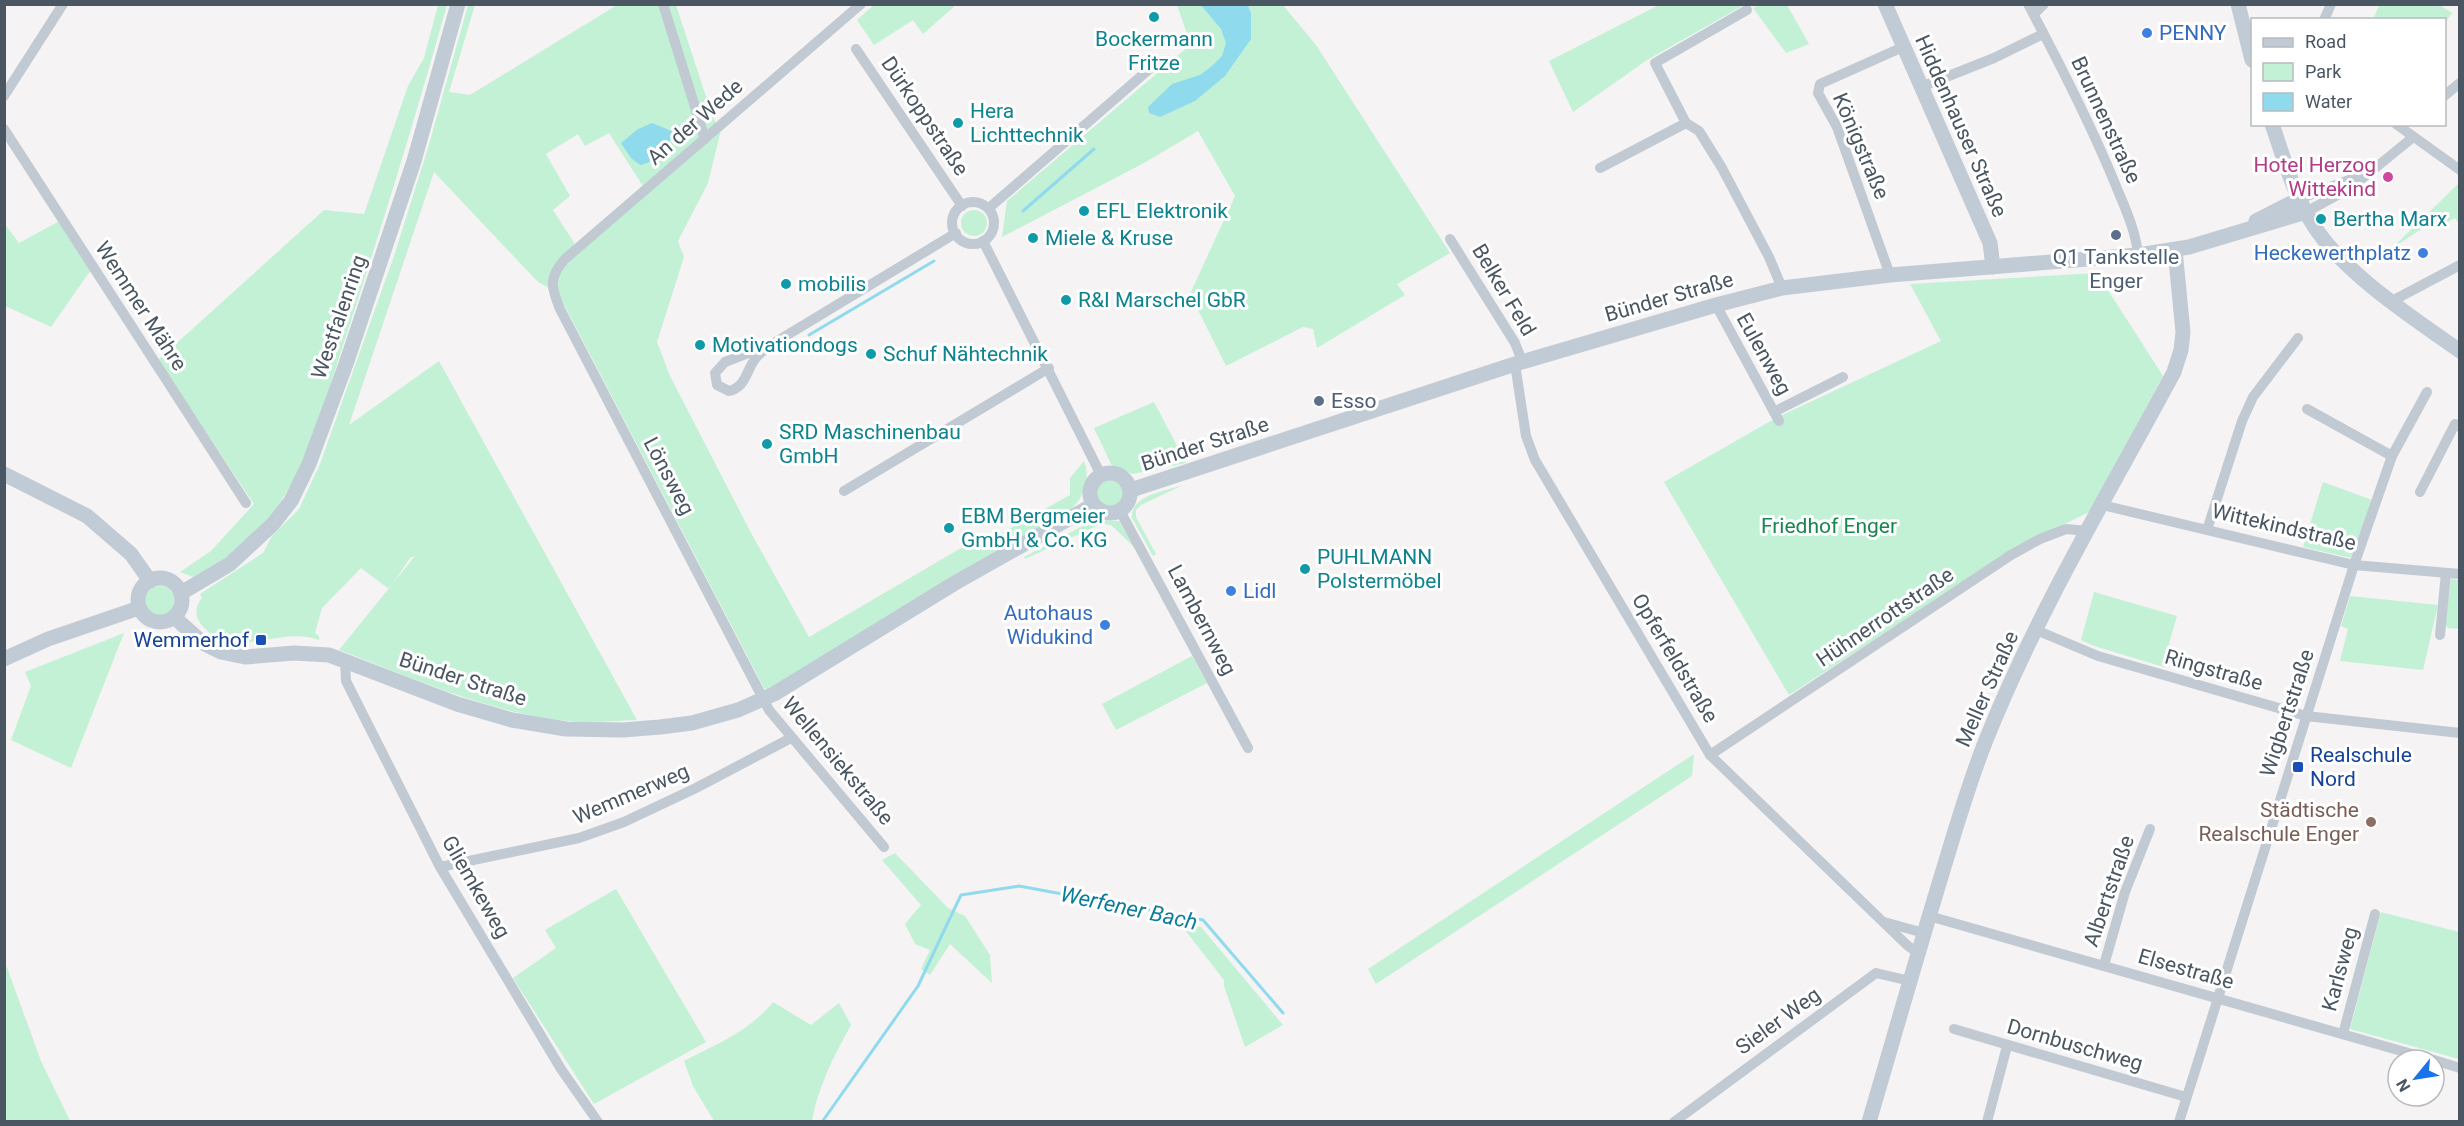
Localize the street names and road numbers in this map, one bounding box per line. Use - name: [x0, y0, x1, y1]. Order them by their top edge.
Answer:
- street label: Hiddenhauser Straße: [1910, 31, 2012, 221]
- street label: Dürkoppstraße: [876, 52, 974, 180]
- street label: Brunnenstraße: [2066, 53, 2146, 187]
- street label: An der Wede: [643, 74, 747, 170]
- street label: Königstraße: [1828, 89, 1894, 203]
- street label: Wemmer Mähre: [90, 237, 192, 375]
- street label: Belker Feld: [1467, 240, 1541, 340]
- street label: Westfalenring: [307, 252, 371, 382]
- street label: Bünder Straße: [1602, 267, 1736, 327]
- street label: Eulenweg: [1732, 309, 1796, 399]
- street label: Bünder Straße: [1138, 412, 1272, 476]
- street label: Lönsweg: [639, 433, 699, 519]
- street label: Wittekindstraße: [2210, 499, 2358, 555]
- street label: Lambernweg: [1163, 561, 1241, 679]
- street label: Hühnerrottstraße: [1812, 562, 1958, 672]
- street label: Opferfeldstraße: [1627, 589, 1723, 727]
- street label: Meller Straße: [1951, 627, 2023, 751]
- street label: Ringstraße: [2162, 645, 2266, 695]
- street label: Wigbertstraße: [2255, 646, 2319, 780]
- street label: Bünder Straße: [396, 647, 530, 711]
- street label: Wellensiekstraße: [778, 692, 898, 830]
- street label: Wemmerweg: [570, 759, 692, 829]
- street label: Gliemkeweg: [437, 831, 515, 943]
- street label: Albertstraße: [2079, 832, 2139, 950]
- street label: Karlsweg: [2317, 924, 2363, 1014]
- street label: Elsestraße: [2135, 944, 2237, 994]
- street label: Sieler Weg: [1731, 982, 1825, 1060]
- street label: Dornbuschweg: [2004, 1014, 2146, 1076]

